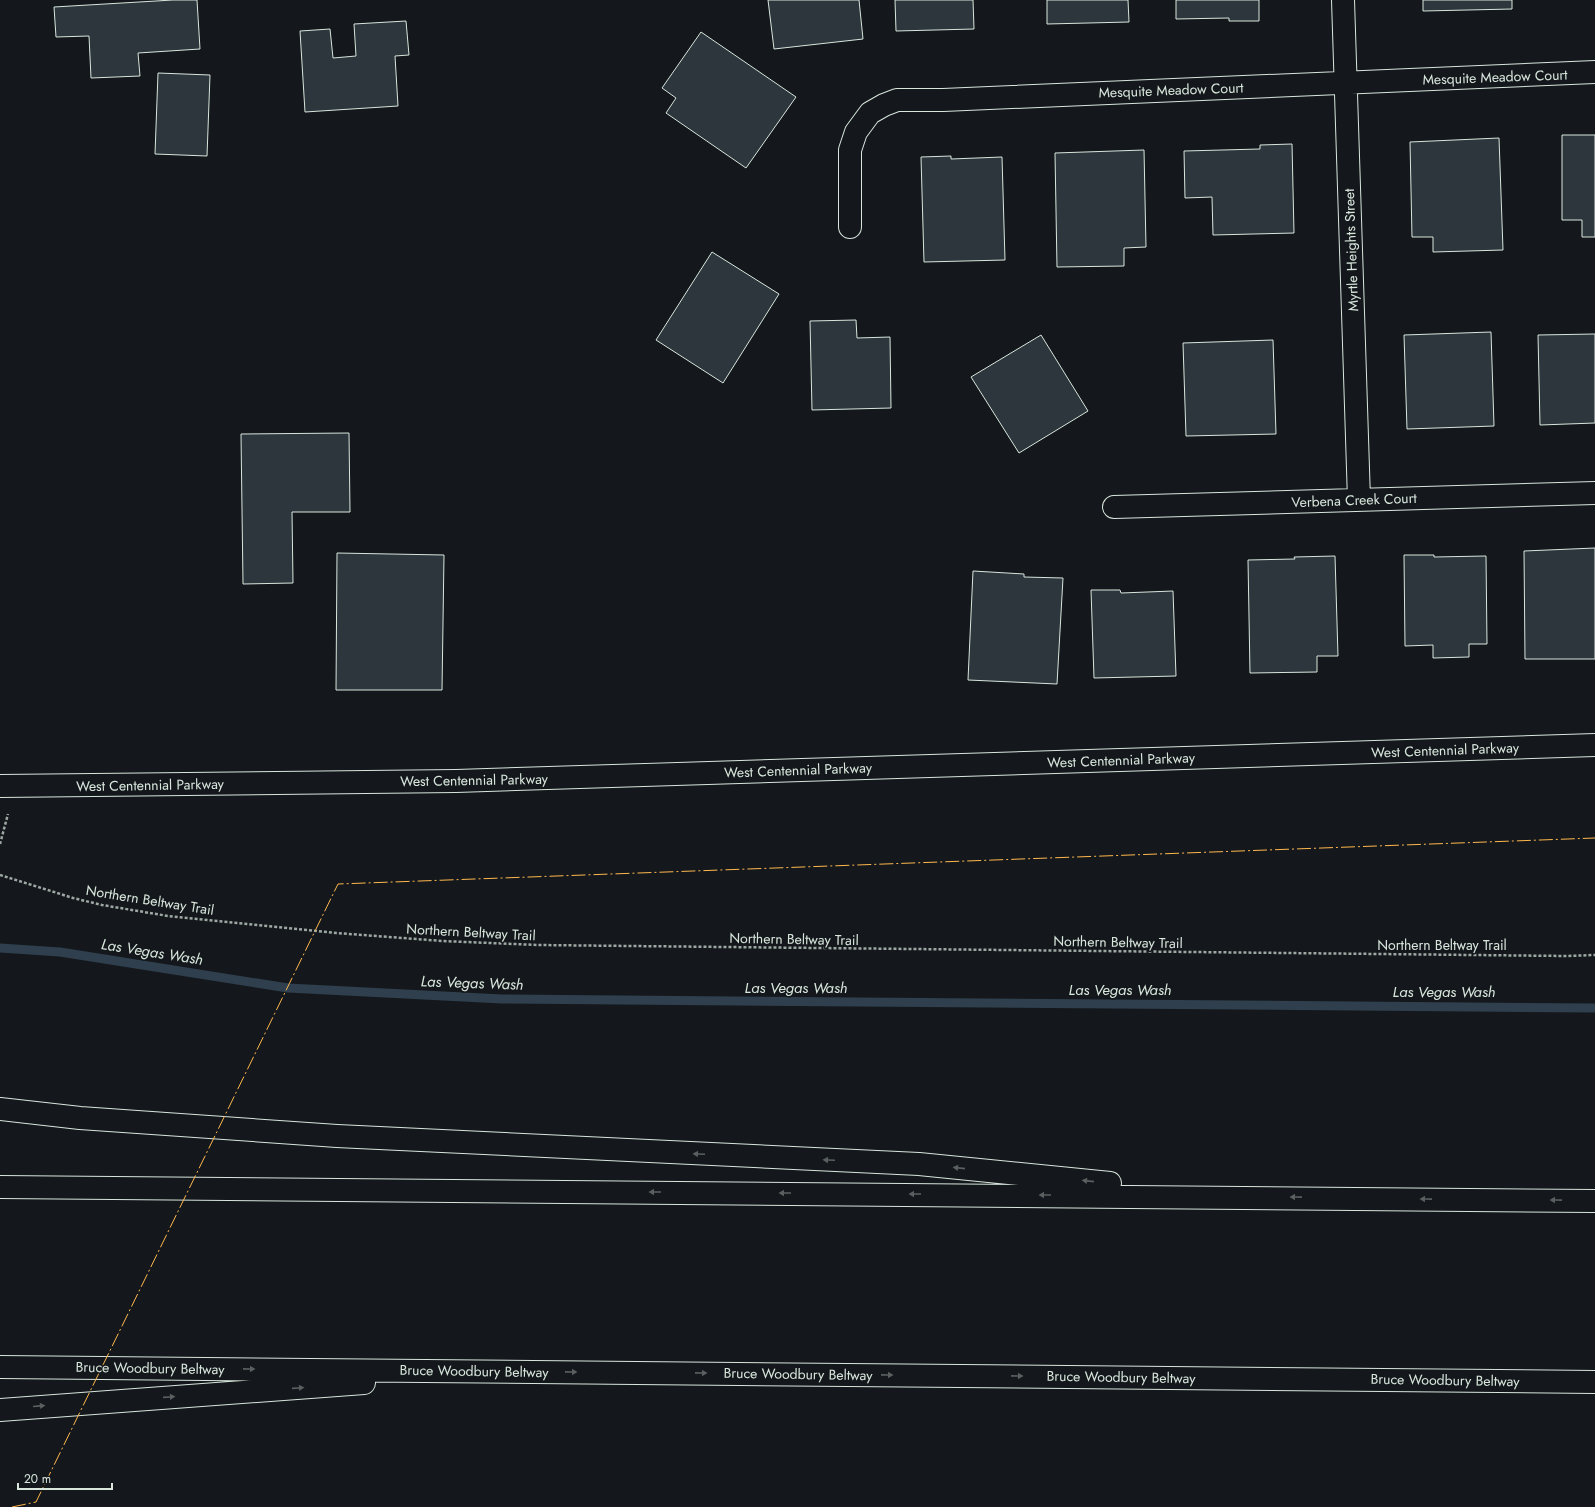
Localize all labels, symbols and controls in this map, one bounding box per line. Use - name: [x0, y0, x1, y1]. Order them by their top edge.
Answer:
- street label: Mesquite Meadow Court: [1422, 64, 1568, 90]
- street label: Mesquite Meadow Court: [1098, 77, 1244, 103]
- street label: Myrtle Heights Street: [1339, 188, 1363, 312]
- street label: Verbena Creek Court: [1291, 488, 1418, 512]
- street label: West Centennial Parkway: [1371, 737, 1520, 763]
- street label: West Centennial Parkway: [1047, 747, 1196, 773]
- street label: West Centennial Parkway: [724, 757, 873, 783]
- street label: West Centennial Parkway: [400, 769, 549, 791]
- street label: West Centennial Parkway: [76, 774, 225, 796]
- street label: Northern Beltway Trail: [84, 880, 216, 920]
- street label: Northern Beltway Trail: [406, 919, 536, 945]
- street label: Northern Beltway Trail: [729, 928, 859, 950]
- street label: Northern Beltway Trail: [1053, 931, 1183, 953]
- water label: Las Vegas Wash: [100, 933, 204, 971]
- street label: Northern Beltway Trail: [1377, 935, 1507, 955]
- water label: Las Vegas Wash: [420, 970, 524, 996]
- water label: Las Vegas Wash: [745, 977, 847, 999]
- water label: Las Vegas Wash: [1069, 979, 1171, 1001]
- water label: Las Vegas Wash: [1393, 981, 1495, 1003]
- one-way arrow: [693, 1150, 705, 1157]
- one-way arrow: [822, 1157, 835, 1163]
- one-way arrow: [953, 1165, 965, 1172]
- one-way arrow: [1082, 1178, 1094, 1184]
- one-way arrow: [648, 1189, 661, 1195]
- one-way arrow: [778, 1190, 791, 1196]
- one-way arrow: [908, 1191, 921, 1197]
- one-way arrow: [1038, 1192, 1051, 1198]
- one-way arrow: [1289, 1194, 1302, 1200]
- one-way arrow: [1419, 1196, 1432, 1202]
- one-way arrow: [1549, 1197, 1562, 1203]
- street label: Bruce Woodbury Beltway: [75, 1357, 225, 1379]
- street label: Bruce Woodbury Beltway: [399, 1360, 549, 1382]
- street label: Bruce Woodbury Beltway: [723, 1363, 873, 1385]
- one-way arrow: [243, 1366, 256, 1372]
- street label: Bruce Woodbury Beltway: [1046, 1366, 1196, 1388]
- one-way arrow: [565, 1369, 578, 1375]
- street label: Bruce Woodbury Beltway: [1370, 1369, 1520, 1391]
- one-way arrow: [695, 1370, 708, 1376]
- one-way arrow: [881, 1372, 894, 1378]
- one-way arrow: [1011, 1373, 1024, 1379]
- one-way arrow: [292, 1384, 304, 1391]
- one-way arrow: [162, 1393, 175, 1400]
- one-way arrow: [33, 1403, 45, 1409]
- scale bar: [18, 1465, 112, 1491]
- text: 20 m: [24, 1470, 51, 1488]

